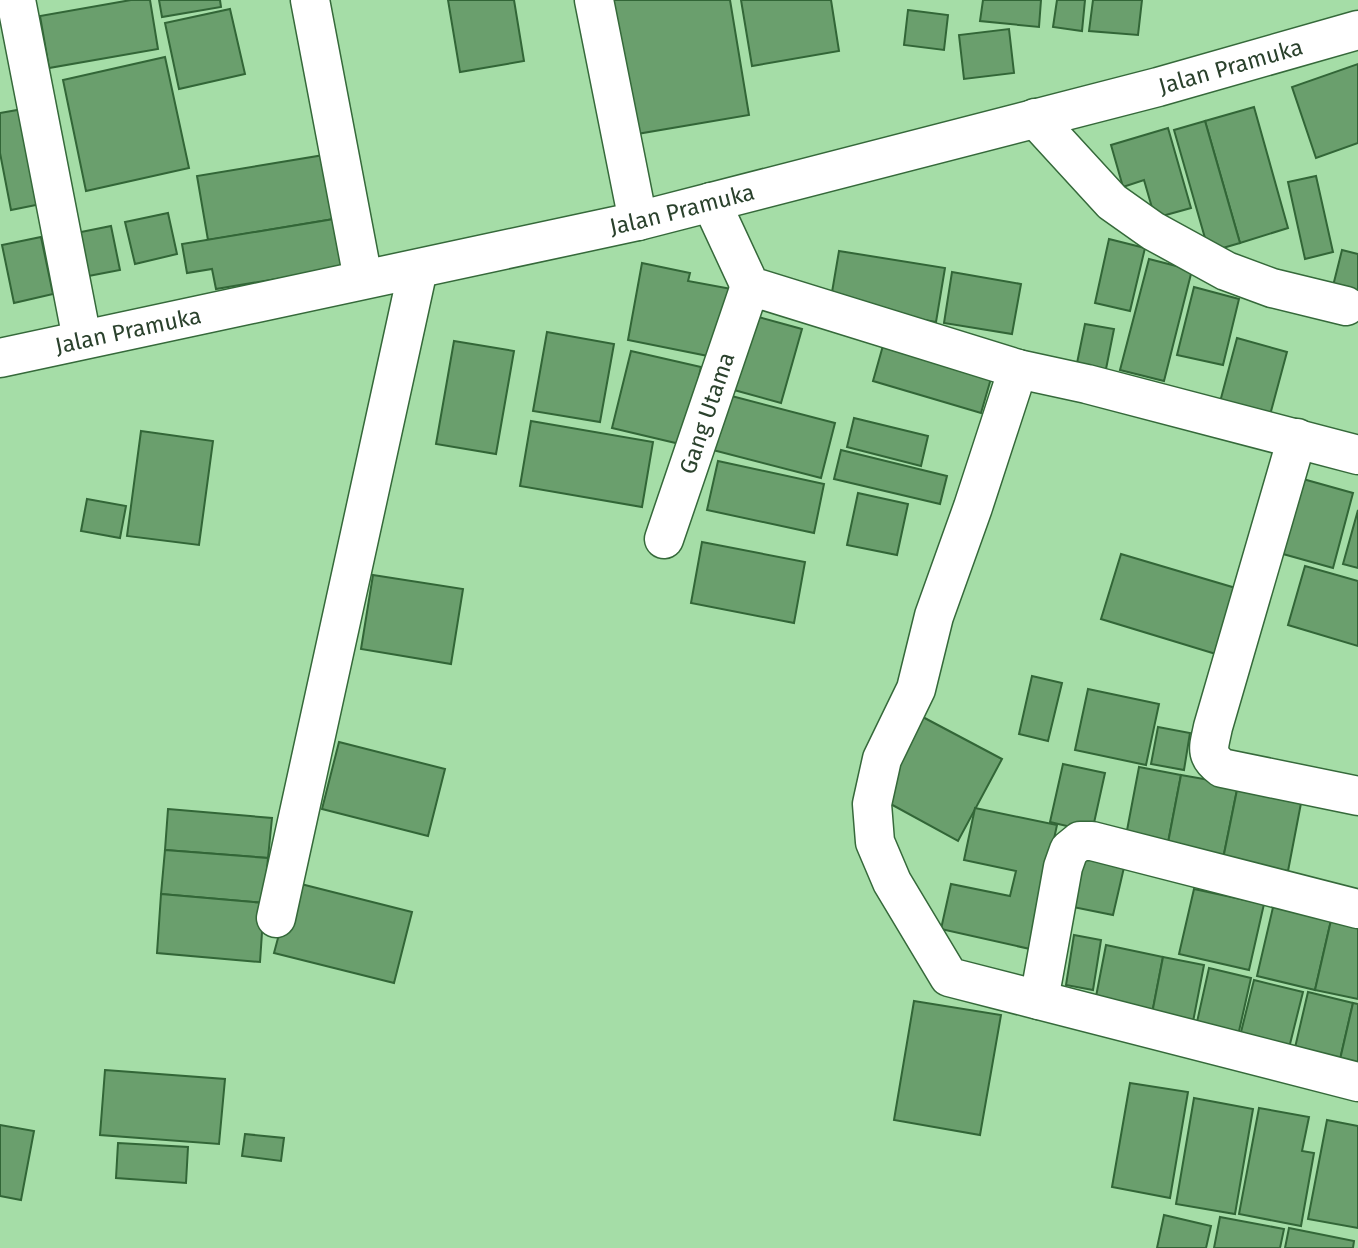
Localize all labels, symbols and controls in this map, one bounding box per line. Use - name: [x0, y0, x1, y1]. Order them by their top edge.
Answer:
- street label: Jalan Pramuka: [1155, 32, 1306, 100]
- street label: Jalan Pramuka: [607, 178, 757, 241]
- street label: Jalan Pramuka: [52, 301, 204, 360]
- street label: Gang Utama: [673, 349, 740, 478]

